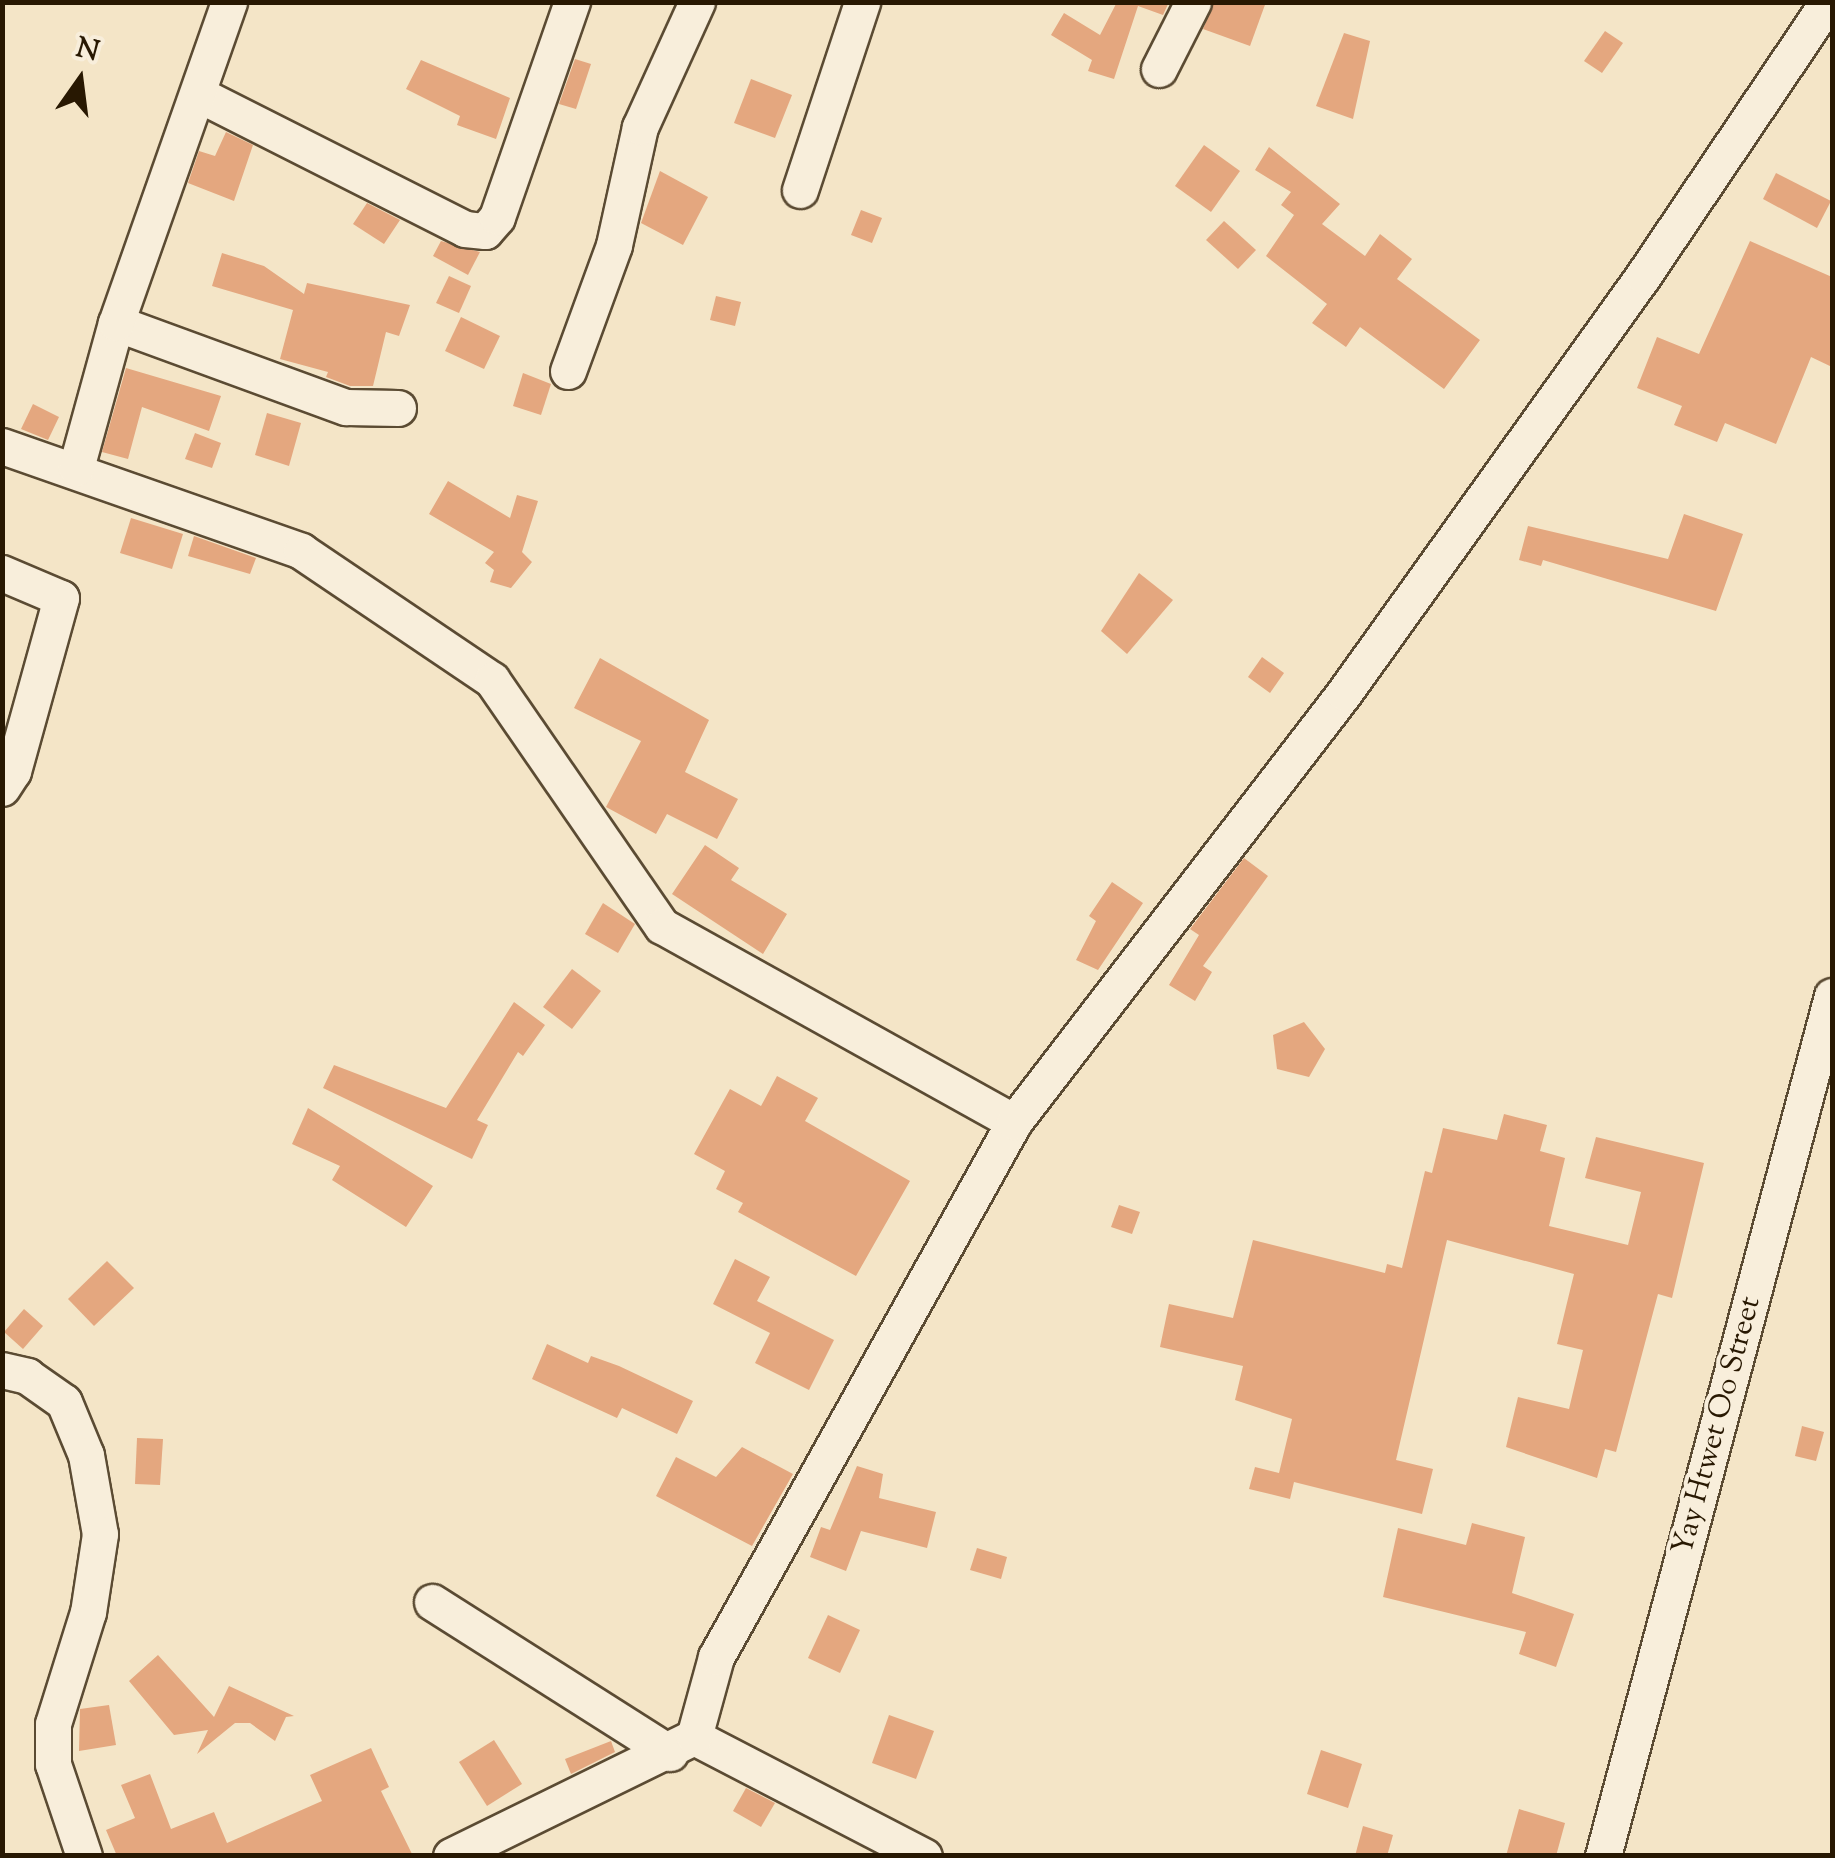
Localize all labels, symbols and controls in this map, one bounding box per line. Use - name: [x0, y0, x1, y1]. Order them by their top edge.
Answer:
- text: N: [72, 29, 103, 73]
- north arrow: [30, 30, 130, 130]
- street label: Yay Htwet Oo Street: [1666, 1293, 1770, 1559]

